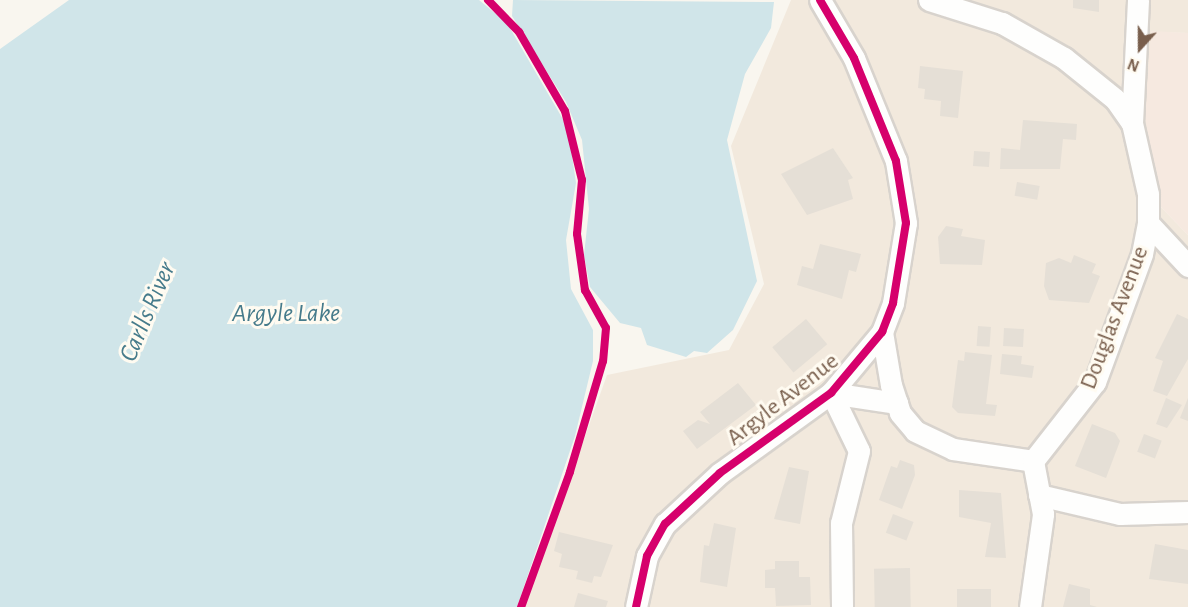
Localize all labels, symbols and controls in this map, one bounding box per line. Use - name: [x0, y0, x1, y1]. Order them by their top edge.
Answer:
- north arrow: [1110, 18, 1170, 78]
- text: N: [1125, 55, 1142, 74]
- street label: Douglas Avenue: [1074, 242, 1156, 394]
- water label: Carlls River: [113, 257, 183, 367]
- water label: Argyle Lake: [232, 298, 340, 330]
- street label: Argyle Avenue: [721, 347, 845, 453]

